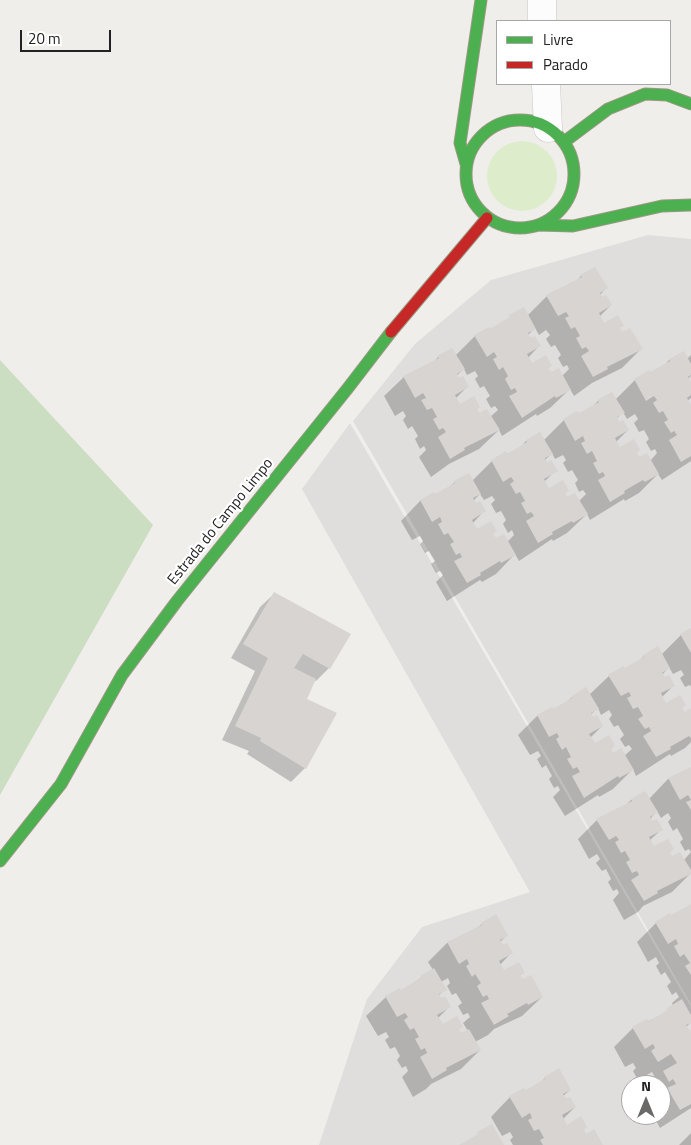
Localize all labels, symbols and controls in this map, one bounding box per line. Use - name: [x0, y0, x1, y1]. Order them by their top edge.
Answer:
- scale bar: [22, 20, 114, 52]
- legend: [496, 20, 671, 85]
- text: 20 m: [28, 27, 61, 50]
- text: Livre: [543, 28, 573, 51]
- text: Parado: [543, 53, 588, 76]
- street label: Estrada do Campo Limpo: [165, 455, 277, 589]
- north arrow: [621, 1075, 671, 1125]
- text: N: [641, 1075, 651, 1096]

